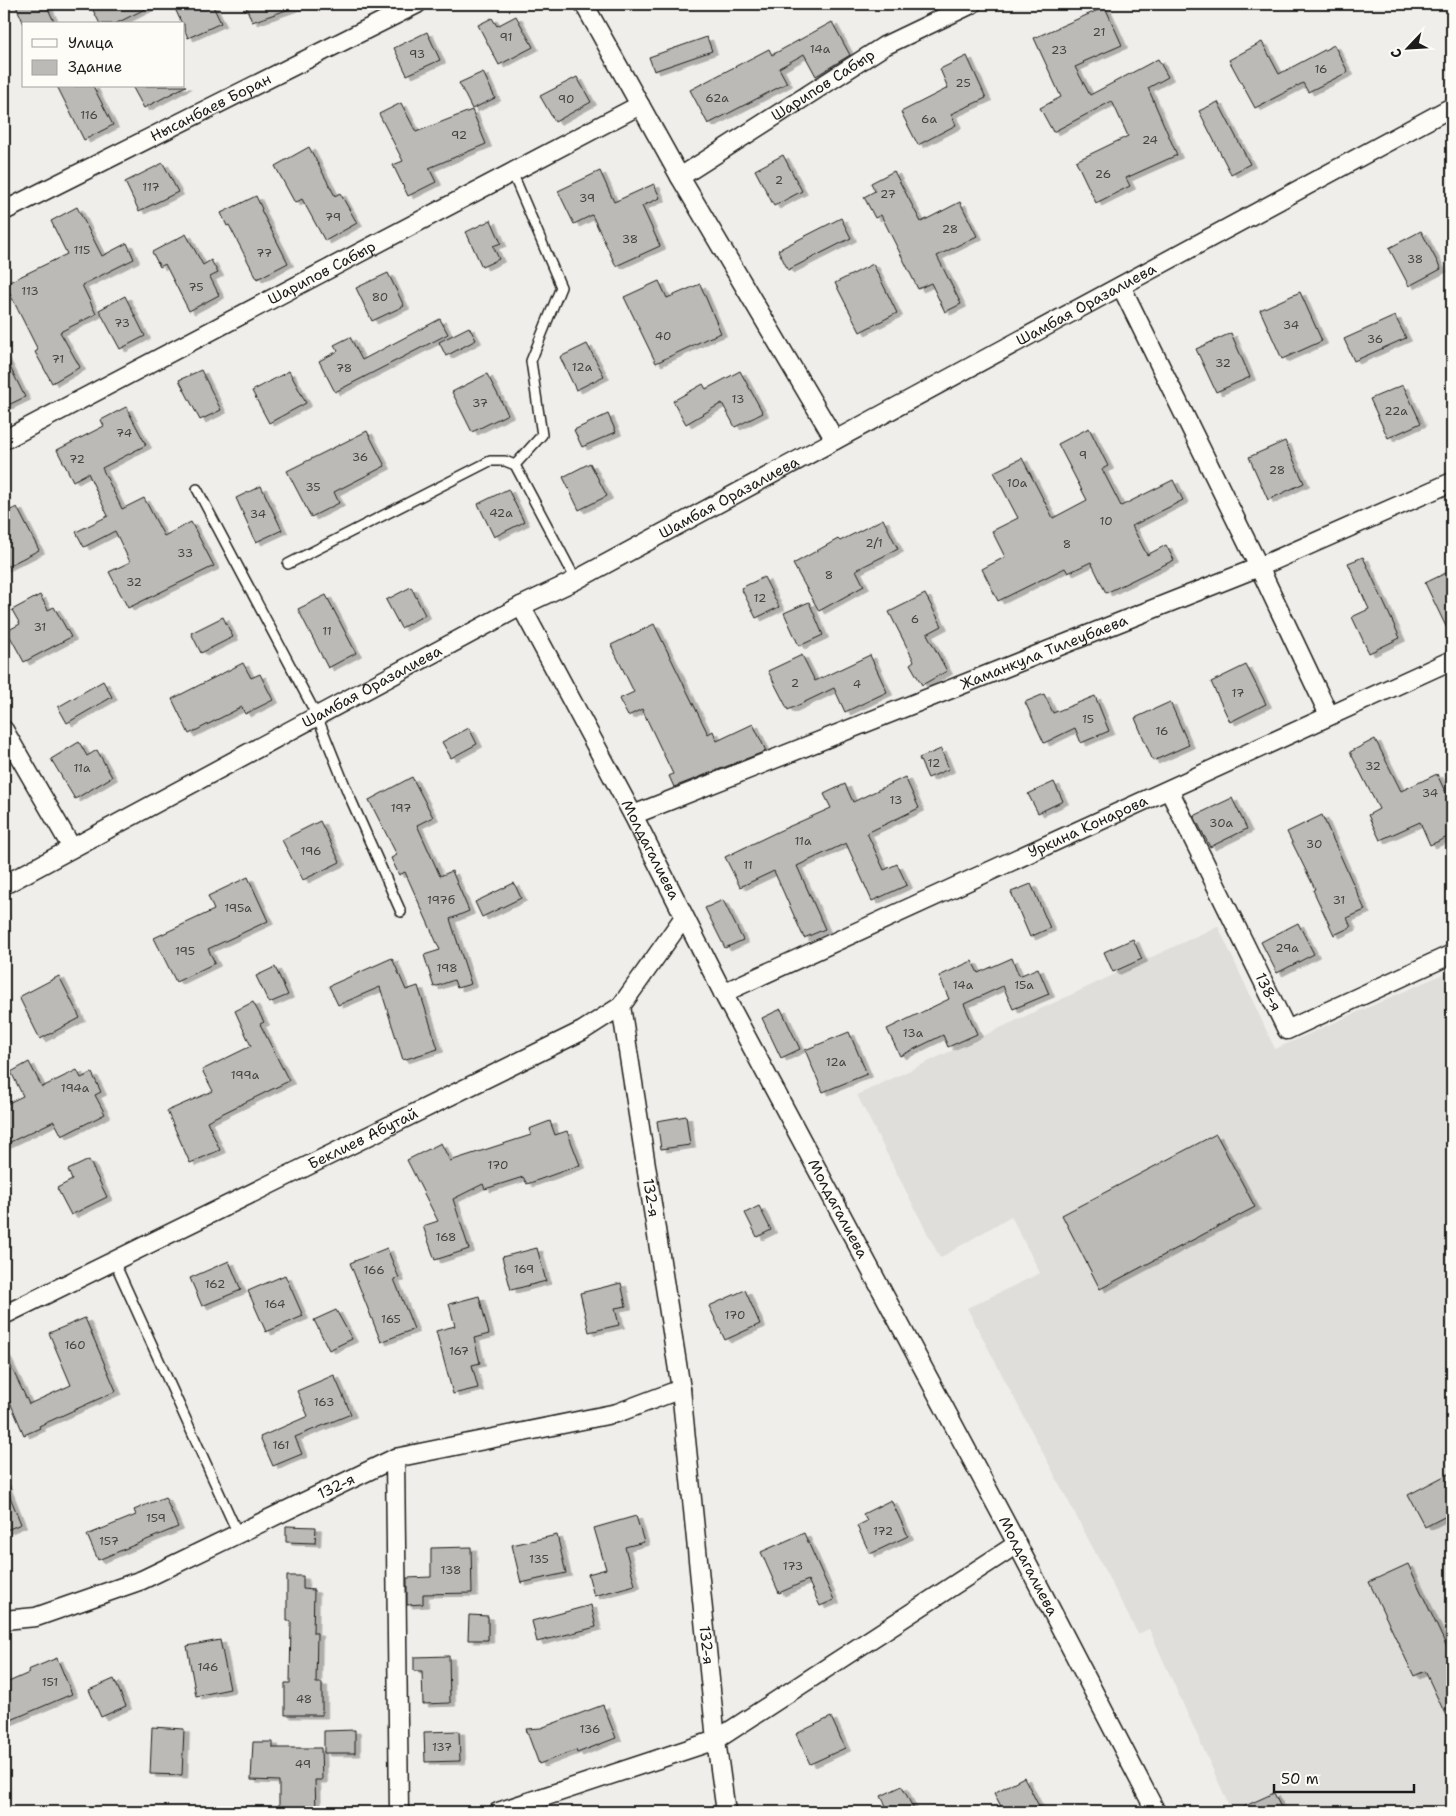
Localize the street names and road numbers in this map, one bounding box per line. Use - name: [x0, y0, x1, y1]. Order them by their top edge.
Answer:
- street label: Шарипов Сабыр: [767, 45, 879, 126]
- street label: Нысанбаев Боран: [147, 69, 274, 146]
- street label: Шарипов Сабыр: [264, 236, 379, 309]
- street label: Шамбая Оразалиева: [1013, 258, 1160, 350]
- street label: Шамбая Оразалиева: [655, 451, 803, 543]
- street label: Жаманкула Тилеубаева: [957, 610, 1131, 694]
- street label: Шамбая Оразалиева: [298, 640, 446, 732]
- street label: Уркина Конарова: [1025, 790, 1151, 862]
- street label: Молдагалиева: [617, 796, 685, 904]
- street label: 138-я: [1250, 969, 1286, 1014]
- street label: Беклиев Абутай: [305, 1103, 422, 1174]
- street label: Молдагалиева: [803, 1155, 873, 1262]
- street label: 132-я: [638, 1177, 664, 1218]
- street label: 132-я: [314, 1469, 358, 1504]
- street label: Молдагалиева: [994, 1513, 1063, 1620]
- street label: 132-я: [695, 1625, 718, 1665]

